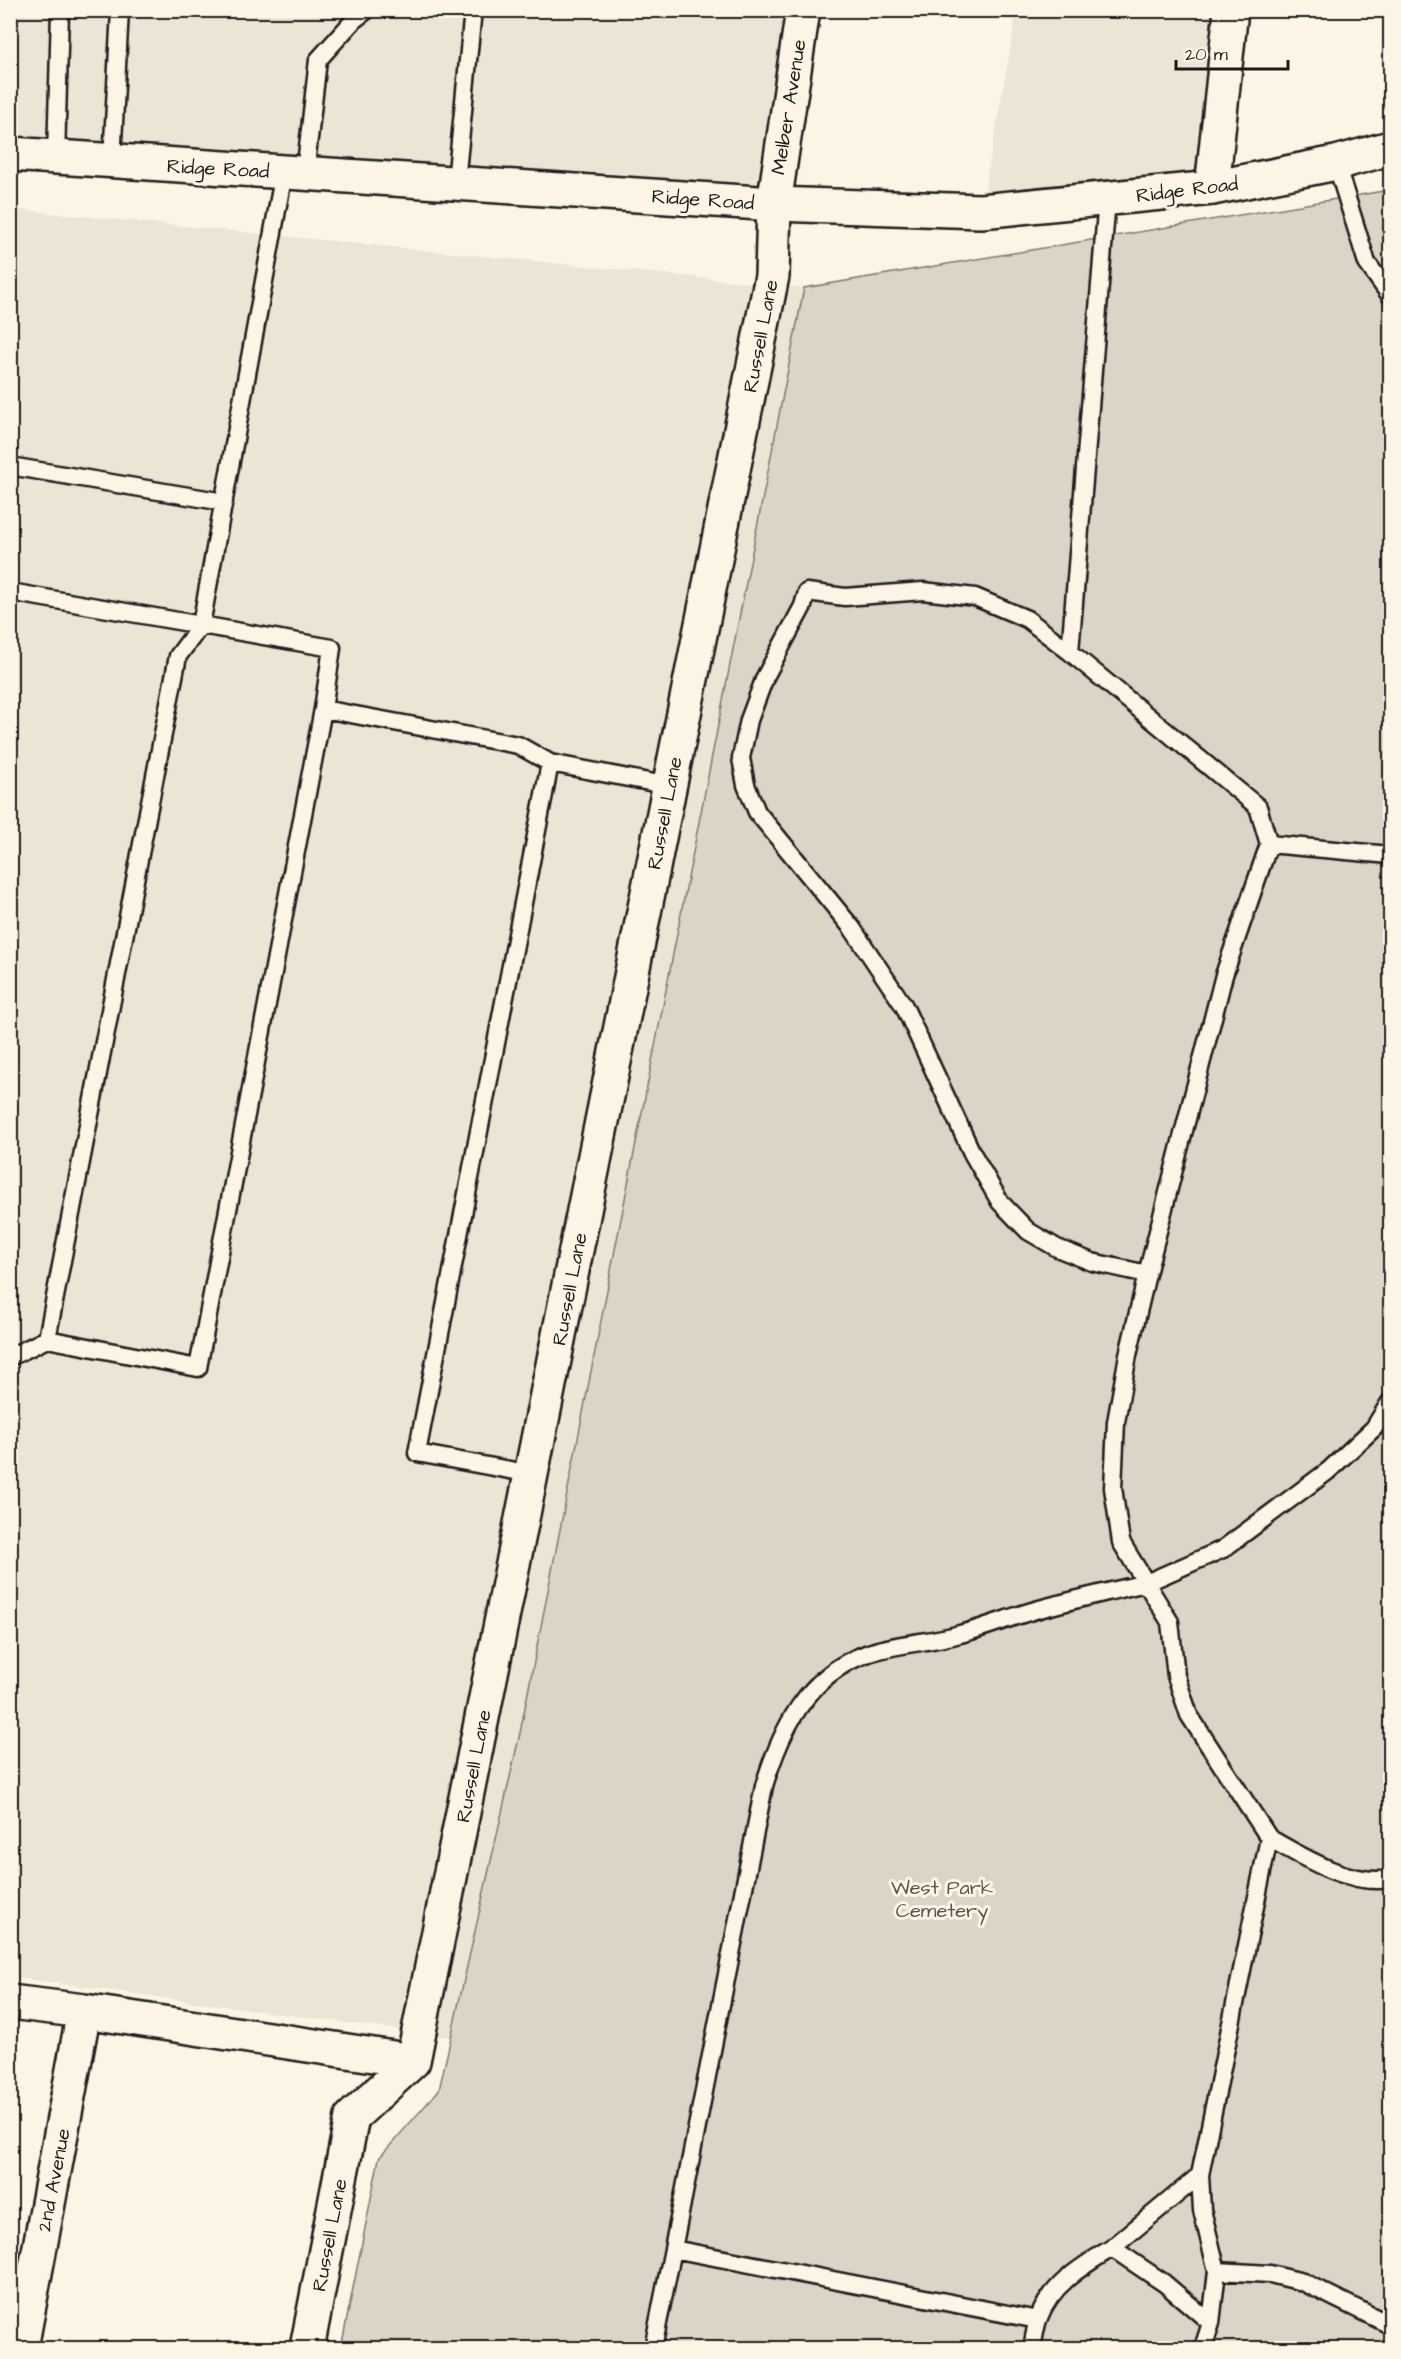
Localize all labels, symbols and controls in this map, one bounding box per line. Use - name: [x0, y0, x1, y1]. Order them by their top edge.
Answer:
- scale bar: [1176, 33, 1288, 71]
- street label: Melber Avenue: [764, 37, 814, 177]
- text: 20 m: [1185, 42, 1228, 67]
- street label: Ridge Road: [166, 152, 270, 187]
- street label: Ridge Road: [1134, 170, 1240, 211]
- street label: Ridge Road: [651, 182, 755, 219]
- street label: Russell Lane: [736, 277, 786, 395]
- street label: Russell Lane: [640, 754, 690, 872]
- street label: Russell Lane: [545, 1230, 595, 1348]
- street label: Russell Lane: [449, 1707, 499, 1825]
- park label: West Park Cemetery: [891, 1874, 993, 1926]
- street label: 2nd Avenue: [30, 2126, 78, 2234]
- street label: Russell Lane: [305, 2176, 355, 2294]

